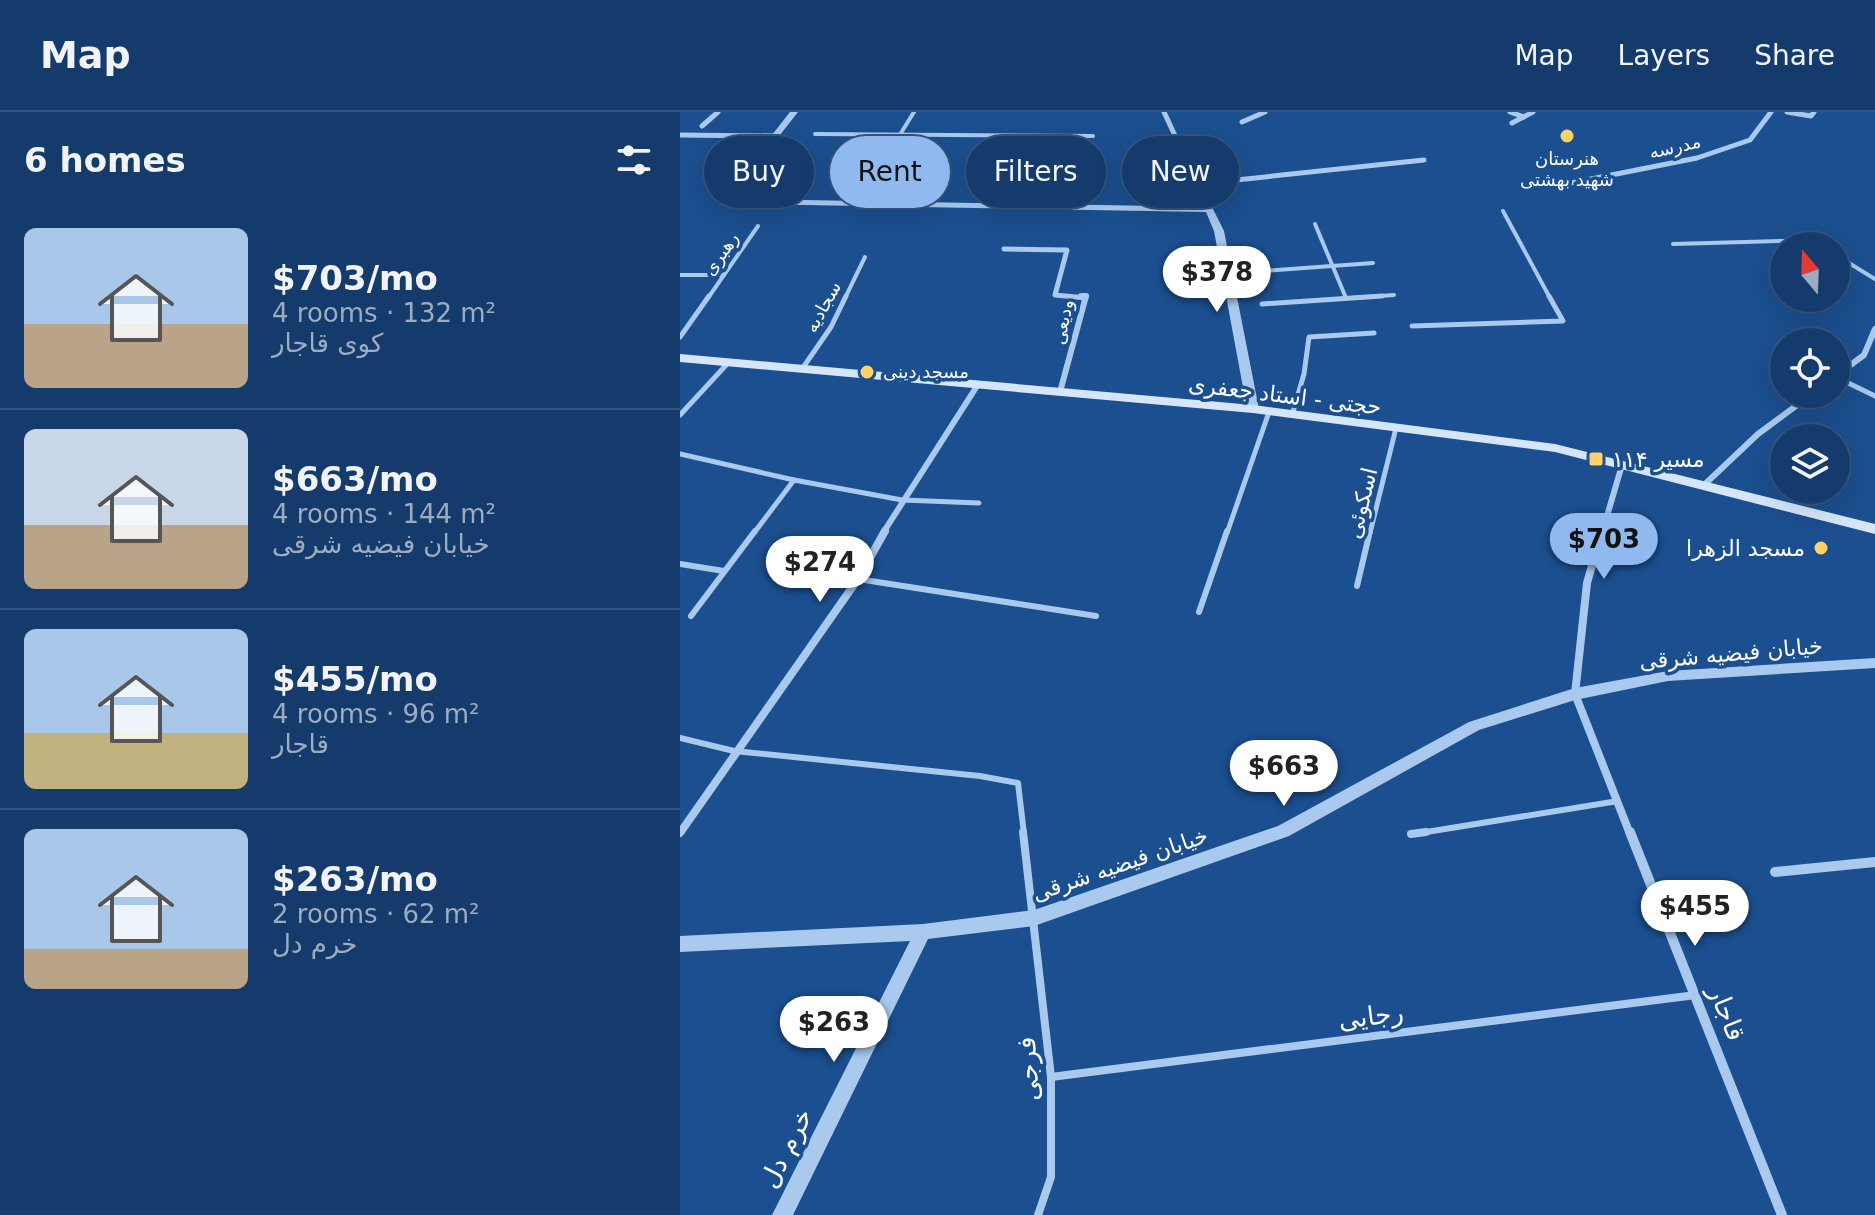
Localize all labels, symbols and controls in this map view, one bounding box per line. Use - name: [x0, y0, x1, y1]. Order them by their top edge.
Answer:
- text: Map: [40, 33, 131, 77]
- text: Map: [1514, 39, 1574, 72]
- text: Layers: [1618, 39, 1710, 72]
- text: Share: [1754, 39, 1835, 72]
- marker: هنرستان شهید بهشتی: [1558, 127, 1576, 145]
- street label: مدرسه: [1647, 130, 1703, 163]
- chip: Buy: [704, 136, 814, 208]
- chip: Rent: [830, 136, 950, 208]
- chip: Filters: [966, 136, 1106, 208]
- chip: New: [1122, 136, 1239, 208]
- icon: filters: [612, 138, 656, 182]
- text: 6 homes: [24, 140, 186, 180]
- place label: هنرستان شهید بهشتی: [1520, 148, 1614, 191]
- street label: رهبری: [698, 228, 744, 280]
- north arrow: [1770, 232, 1850, 312]
- map controls: [1770, 232, 1850, 504]
- pin: $378: [1170, 246, 1264, 314]
- text: $378: [1181, 257, 1253, 287]
- text: $703/mo: [272, 258, 438, 298]
- icon: home: [88, 260, 184, 356]
- street label: سجادیه: [800, 278, 845, 336]
- text: 4 rooms · 132 m²: [272, 298, 496, 328]
- street label: ودیعی: [1048, 298, 1078, 346]
- text: کوی قاجار: [272, 328, 383, 358]
- button: locate: [1770, 328, 1850, 408]
- place label: مسجد دینی: [883, 361, 969, 382]
- marker: مسجد دینی: [858, 363, 876, 381]
- street label: حجتی - استاد جعفری: [1187, 371, 1383, 420]
- button: layers: [1770, 424, 1850, 504]
- place label: مسیر ۱۱۴: [1612, 447, 1705, 472]
- marker: مسیر ۱۱۴: [1587, 450, 1605, 468]
- text: $663/mo: [272, 459, 438, 499]
- icon: home: [88, 461, 184, 557]
- street label: اسکوئی: [1341, 465, 1382, 541]
- text: 4 rooms · 144 m²: [272, 499, 496, 529]
- pin: $703: [1557, 513, 1651, 581]
- text: $703: [1568, 524, 1640, 554]
- text: خیابان فیضیه شرقی: [272, 529, 489, 559]
- pin: $274: [773, 536, 867, 604]
- place label: مسجد الزهرا: [1686, 536, 1805, 561]
- marker: مسجد الزهرا: [1812, 539, 1830, 557]
- text: $274: [784, 547, 856, 577]
- street label: خیابان فیضیه شرقی: [1638, 633, 1824, 674]
- text: $455/mo: [272, 659, 438, 699]
- icon: home: [88, 661, 184, 757]
- text: 4 rooms · 96 m²: [272, 699, 480, 729]
- text: قاجار: [272, 729, 329, 759]
- pin: $663: [1237, 740, 1331, 808]
- text: $663: [1248, 751, 1320, 781]
- street label: خیابان فیضیه شرقی: [1029, 823, 1211, 906]
- text: $263/mo: [272, 859, 438, 899]
- icon: home: [88, 861, 184, 957]
- pin: $455: [1648, 880, 1742, 948]
- text: $455: [1659, 891, 1731, 921]
- text: 2 rooms · 62 m²: [272, 899, 480, 929]
- text: خرم دل: [272, 929, 357, 959]
- street label: قاجار: [1702, 979, 1752, 1045]
- pin: $263: [787, 996, 881, 1064]
- street label: رجایی: [1337, 997, 1405, 1035]
- text: $263: [798, 1007, 870, 1037]
- street label: فرجی: [1011, 1036, 1046, 1102]
- street label: خرم دل: [753, 1103, 820, 1193]

